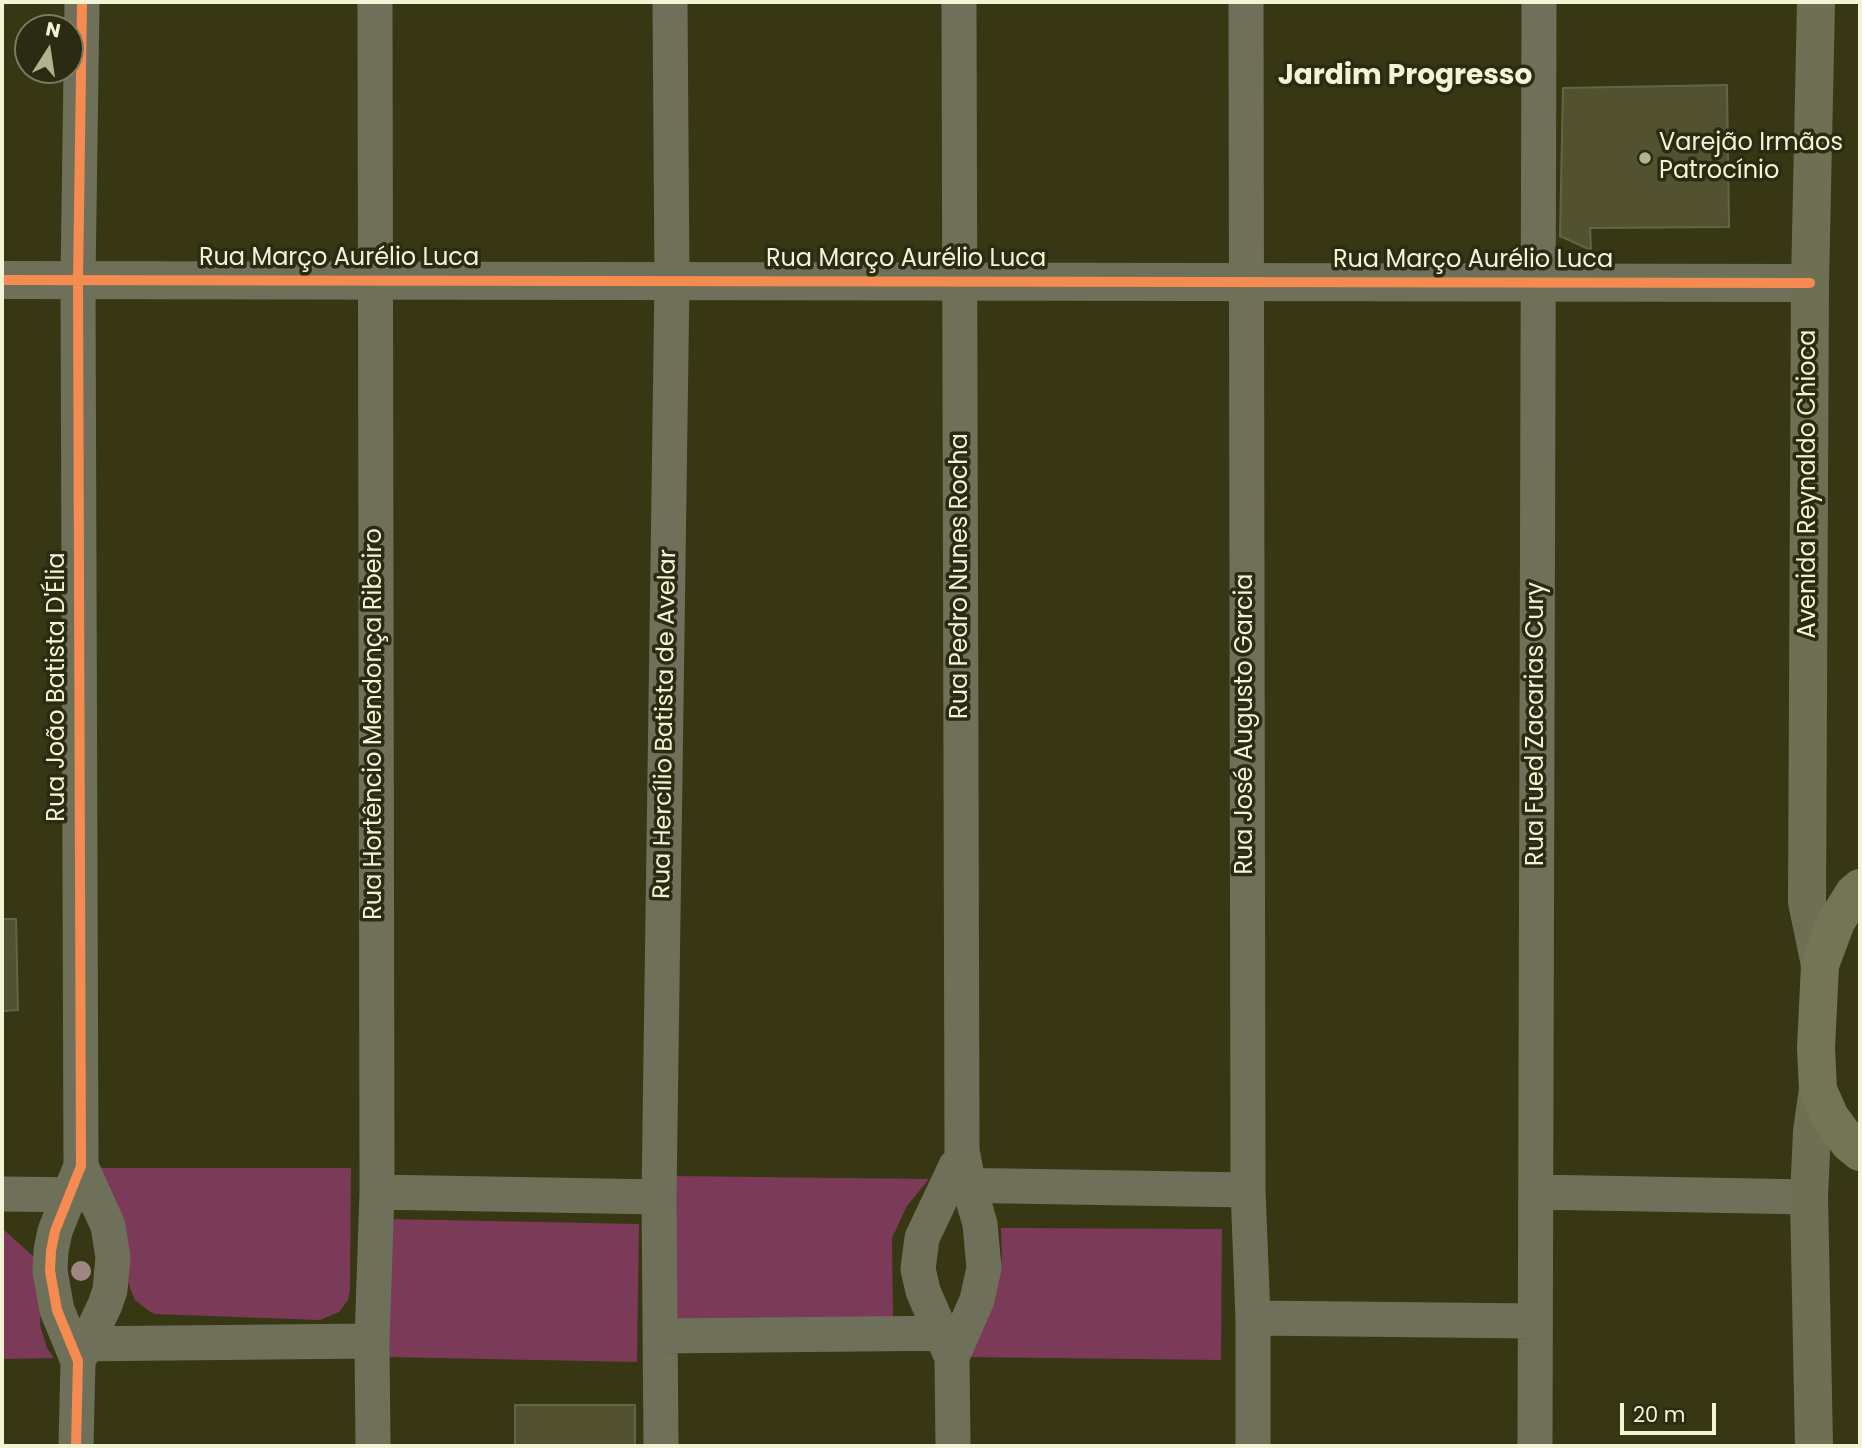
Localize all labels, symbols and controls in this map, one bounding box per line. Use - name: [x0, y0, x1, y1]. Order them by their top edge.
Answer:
- north arrow: [14, 14, 84, 84]
- text: N: [43, 15, 63, 45]
- district label: Jardim Progresso: [1278, 60, 1532, 94]
- place label: Varejão Irmãos Patrocínio: [1659, 130, 1843, 186]
- marker: Varejão Irmãos Patrocínio: [1637, 150, 1653, 166]
- street label: Rua Março Aurélio Luca: [199, 245, 479, 273]
- street label: Rua Março Aurélio Luca: [766, 246, 1046, 274]
- street label: Rua Março Aurélio Luca: [1333, 247, 1613, 275]
- street label: Avenida Reynaldo Chioca: [1795, 329, 1823, 639]
- street label: Rua Pedro Nunes Rocha: [947, 433, 975, 719]
- street label: Rua Hortêncio Mendonça Ribeiro: [361, 528, 389, 920]
- street label: Rua Hercílio Batista de Avelar: [649, 549, 683, 899]
- street label: Rua João Batista D'Élia: [44, 552, 72, 822]
- street label: Rua José Augusto Garcia: [1232, 573, 1260, 875]
- street label: Rua Fued Zacarias Cury: [1523, 582, 1551, 866]
- scale bar: [1624, 1388, 1720, 1432]
- text: 20 m: [1633, 1400, 1686, 1429]

